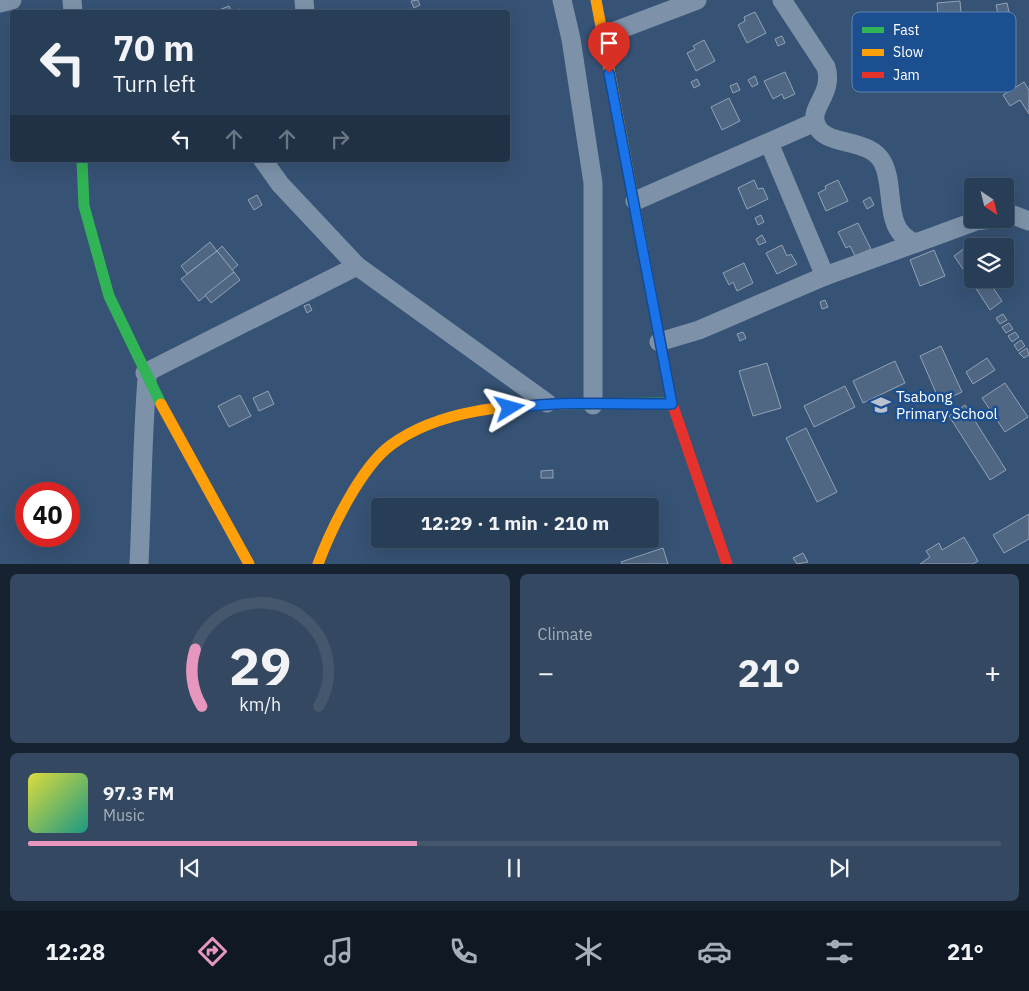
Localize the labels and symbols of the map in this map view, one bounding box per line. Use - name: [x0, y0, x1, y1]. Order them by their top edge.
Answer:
- legend: [852, 12, 1016, 92]
- text: Fast: [893, 21, 919, 39]
- pin: [588, 22, 630, 73]
- text: Slow: [893, 43, 924, 61]
- text: Jam: [893, 66, 920, 84]
- north arrow: [964, 178, 1014, 228]
- position arrow: [483, 381, 535, 433]
- place label: Tsabong Primary School: [896, 387, 998, 423]
- school or university icon: Tsabong Primary School: [870, 394, 892, 416]
- speed limit sign: 40: [15, 482, 80, 547]

